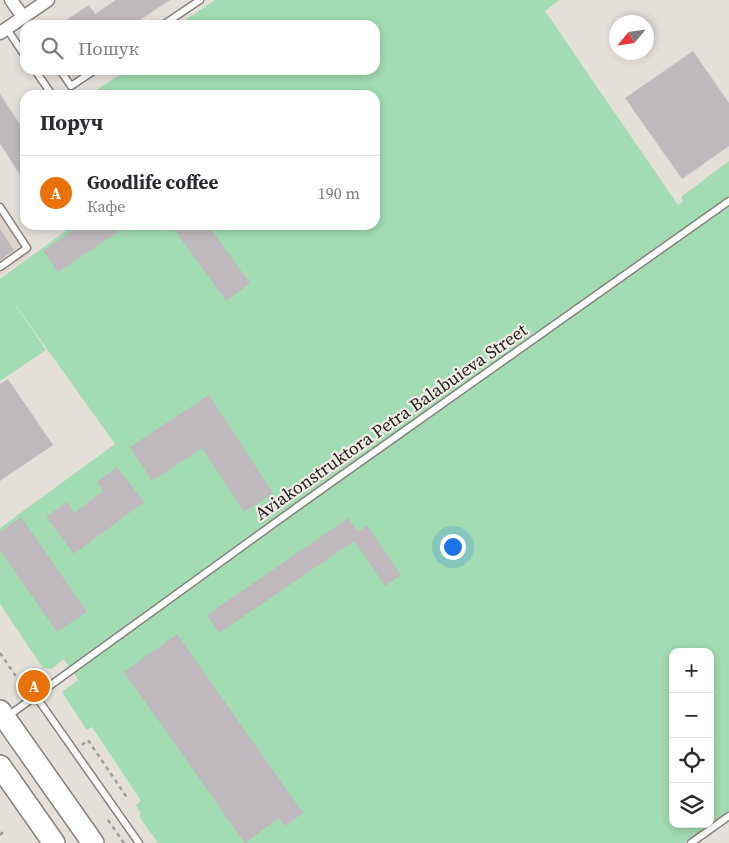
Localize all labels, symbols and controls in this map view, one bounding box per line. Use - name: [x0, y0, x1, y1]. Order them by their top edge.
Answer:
- north arrow: [609, 15, 654, 60]
- search box: [20, 20, 380, 75]
- icon: search: [38, 34, 66, 62]
- text: Пошук: [78, 35, 139, 61]
- text: Поруч: [40, 108, 103, 137]
- text: Goodlife coffee: [87, 169, 218, 195]
- text: A: [51, 182, 61, 204]
- text: 190 m: [318, 182, 360, 204]
- text: Кафе: [87, 195, 126, 217]
- street label: Aviakonstruktora Petra Balabuieva Street: [249, 317, 532, 526]
- your location: [440, 534, 466, 560]
- map controls: [669, 648, 714, 828]
- button: +: [669, 648, 714, 693]
- pin: A: [18, 667, 50, 705]
- button: −: [669, 693, 714, 738]
- button: locate: [669, 738, 714, 783]
- button: layers: [669, 783, 714, 828]

